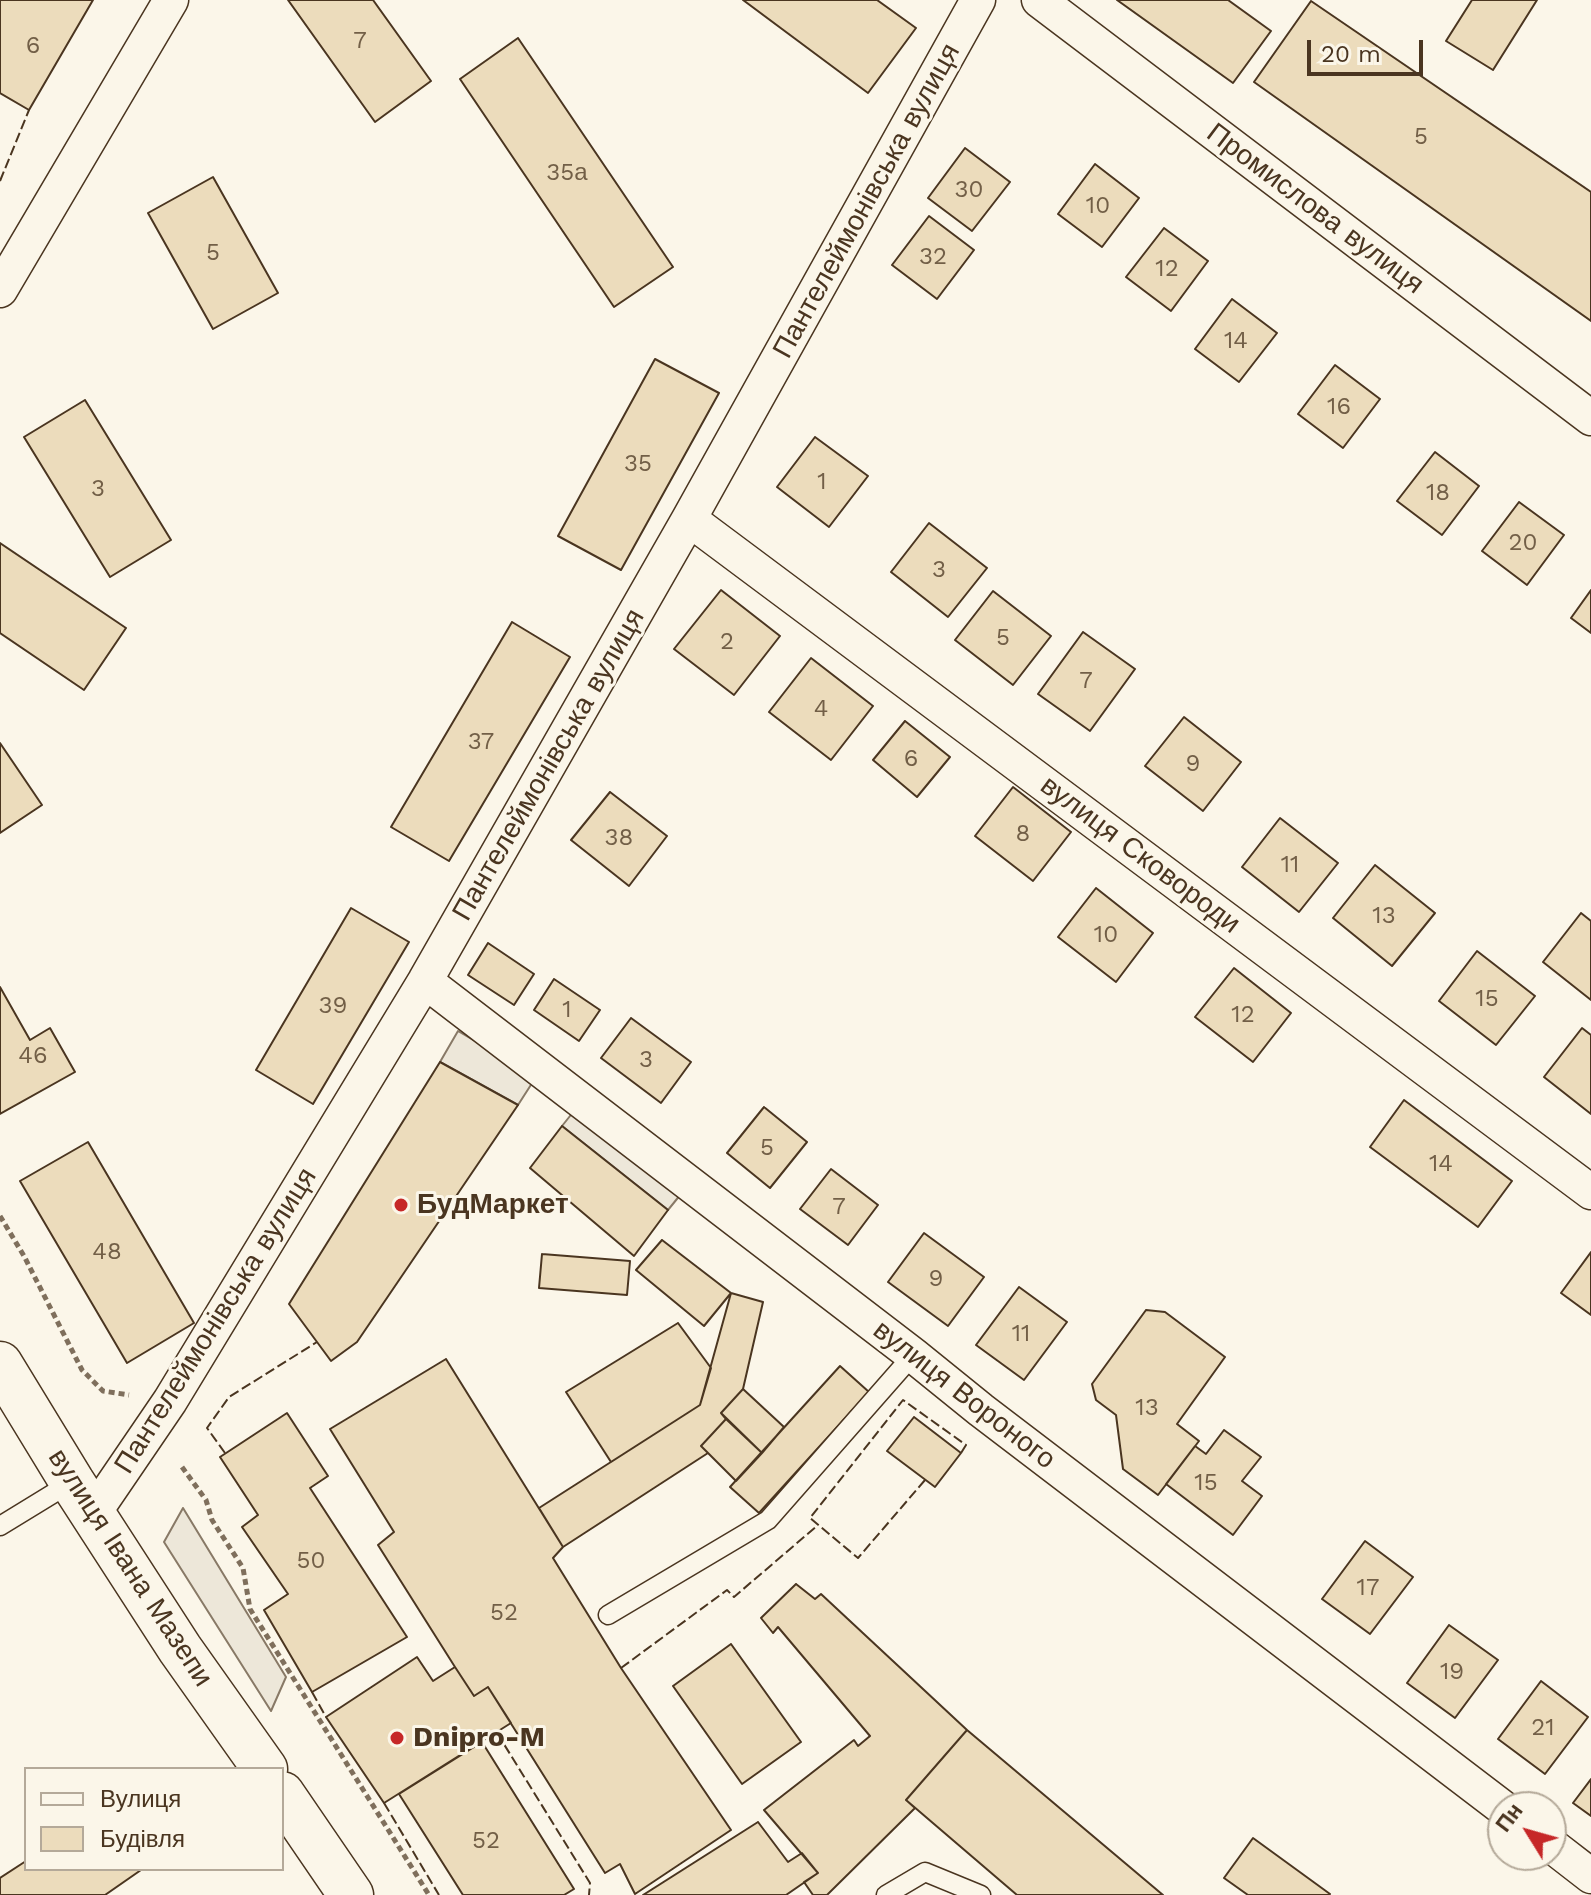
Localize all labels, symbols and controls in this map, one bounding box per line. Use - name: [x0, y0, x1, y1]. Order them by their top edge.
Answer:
- scale bar: [1311, 24, 1427, 74]
- house number: 7: [353, 27, 367, 55]
- house number: 6: [26, 32, 40, 60]
- street label: Пантелеймонівська вулиця: [766, 38, 968, 364]
- text: 20 m: [1321, 40, 1381, 68]
- street label: Промислова вулиця: [1200, 116, 1430, 302]
- house number: 5: [1414, 123, 1428, 151]
- house number: 35а: [546, 159, 588, 187]
- house number: 30: [955, 176, 983, 204]
- house number: 10: [1086, 192, 1110, 220]
- house number: 5: [206, 239, 220, 267]
- house number: 32: [919, 243, 947, 271]
- house number: 12: [1155, 255, 1179, 283]
- house number: 14: [1224, 327, 1248, 355]
- house number: 16: [1327, 393, 1351, 421]
- house number: 35: [624, 450, 652, 478]
- house number: 1: [817, 468, 827, 496]
- house number: 3: [91, 475, 105, 503]
- house number: 18: [1426, 479, 1450, 507]
- house number: 20: [1509, 529, 1537, 557]
- house number: 3: [932, 556, 946, 584]
- street label: Пантелеймонівська вулиця: [446, 603, 652, 927]
- house number: 5: [996, 624, 1010, 652]
- house number: 2: [720, 628, 734, 656]
- house number: 7: [1079, 667, 1093, 695]
- house number: 4: [814, 695, 828, 723]
- house number: 37: [468, 728, 494, 756]
- house number: 6: [904, 745, 918, 773]
- house number: 9: [1186, 750, 1200, 778]
- street label: вулиця Сковороди: [1034, 769, 1246, 941]
- house number: 8: [1016, 820, 1030, 848]
- house number: 38: [605, 824, 633, 852]
- house number: 11: [1281, 851, 1299, 879]
- house number: 13: [1372, 902, 1396, 930]
- house number: 10: [1094, 921, 1118, 949]
- house number: 15: [1475, 985, 1499, 1013]
- house number: 39: [319, 992, 347, 1020]
- house number: 1: [562, 996, 572, 1024]
- house number: 12: [1231, 1001, 1255, 1029]
- house number: 46: [18, 1042, 48, 1070]
- house number: 3: [639, 1046, 653, 1074]
- house number: 5: [760, 1134, 774, 1162]
- house number: 14: [1429, 1150, 1453, 1178]
- street label: Пантелеймонівська вулиця: [108, 1162, 324, 1480]
- place label: БудМаркет: [417, 1188, 569, 1222]
- house number: 7: [832, 1193, 846, 1221]
- marker: БудМаркет: [392, 1196, 410, 1214]
- house number: 48: [92, 1238, 122, 1266]
- house number: 9: [929, 1265, 943, 1293]
- street label: вулиця Вороного: [866, 1313, 1062, 1477]
- house number: 11: [1012, 1320, 1030, 1348]
- house number: 13: [1135, 1394, 1159, 1422]
- street label: вулиця Івана Мазепи: [41, 1443, 219, 1693]
- house number: 15: [1194, 1469, 1218, 1497]
- house number: 50: [297, 1547, 325, 1575]
- house number: 17: [1357, 1574, 1379, 1602]
- house number: 52: [490, 1599, 518, 1627]
- house number: 19: [1440, 1658, 1464, 1686]
- house number: 21: [1531, 1714, 1555, 1742]
- place label: Dnipro-M: [413, 1721, 545, 1755]
- marker: Dnipro-M: [388, 1729, 406, 1747]
- legend: [24, 1767, 284, 1871]
- text: Вулиця: [100, 1785, 181, 1813]
- north arrow: [1487, 1791, 1567, 1871]
- text: Пн: [1490, 1798, 1528, 1837]
- text: Будівля: [100, 1825, 185, 1853]
- house number: 52: [472, 1827, 500, 1855]

